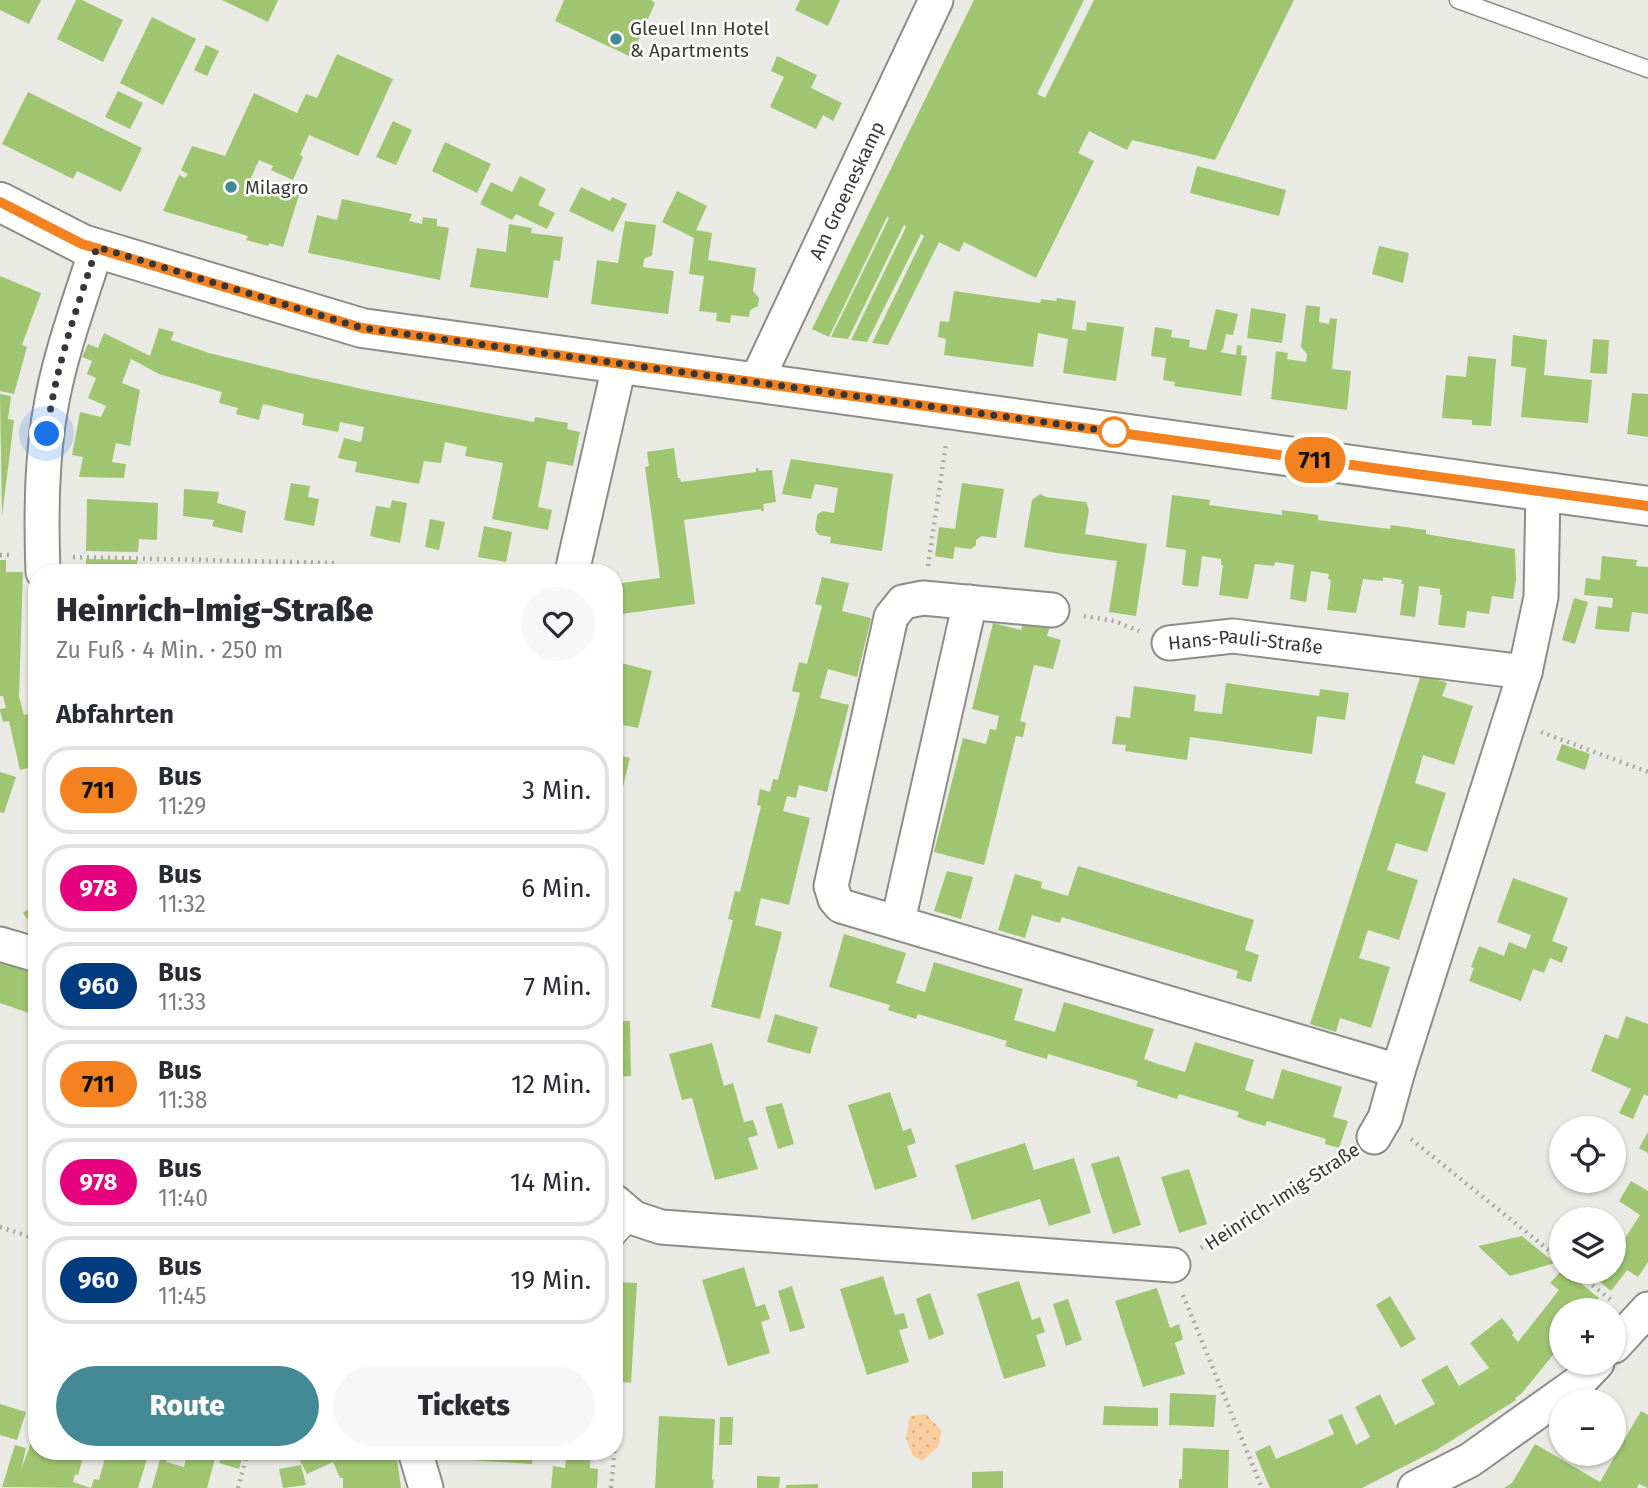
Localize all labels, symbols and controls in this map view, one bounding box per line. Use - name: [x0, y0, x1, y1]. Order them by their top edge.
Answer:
- place label: Gleuel Inn Hotel & Apartments: [630, 17, 770, 62]
- marker: Gleuel Inn Hotel & Apartments: [608, 31, 624, 47]
- street label: Am Groeneskamp: [804, 118, 889, 263]
- place label: Milagro: [245, 176, 309, 199]
- marker: Milagro: [223, 179, 239, 195]
- your location: [29, 416, 64, 451]
- unlabelled marker: [1099, 417, 1129, 447]
- line badge: 711: [1275, 437, 1355, 483]
- text: 711: [1299, 446, 1331, 474]
- button: heart: [521, 587, 595, 661]
- text: Heinrich-Imig-Straße: [56, 590, 374, 630]
- street label: Hans-Pauli-Straße: [1167, 625, 1324, 659]
- text: Zu Fuß · 4 Min. · 250 m: [56, 636, 283, 664]
- text: Abfahrten: [56, 699, 174, 730]
- text: Bus: [158, 761, 201, 792]
- text: 3 Min.: [522, 775, 591, 806]
- text: 711: [82, 776, 115, 804]
- text: 11:29: [158, 792, 206, 820]
- text: Bus: [158, 859, 201, 890]
- text: 6 Min.: [521, 873, 591, 904]
- text: 978: [80, 874, 117, 902]
- text: 11:32: [158, 890, 206, 918]
- text: Bus: [158, 957, 201, 988]
- text: 7 Min.: [524, 971, 591, 1002]
- text: 960: [78, 972, 119, 1000]
- text: 11:33: [158, 988, 206, 1016]
- text: Bus: [158, 1055, 201, 1086]
- text: 12 Min.: [511, 1069, 591, 1100]
- text: 711: [82, 1070, 115, 1098]
- text: 11:38: [158, 1086, 207, 1114]
- map controls: [1549, 1116, 1626, 1466]
- button: locate: [1549, 1116, 1626, 1193]
- street label: Heinrich-Imig-Straße: [1201, 1138, 1364, 1255]
- text: Bus: [158, 1153, 201, 1184]
- text: 14 Min.: [510, 1167, 591, 1198]
- text: 978: [80, 1168, 117, 1196]
- text: 11:40: [158, 1184, 208, 1212]
- button: layers: [1549, 1207, 1626, 1284]
- text: Bus: [158, 1251, 201, 1282]
- text: 19 Min.: [510, 1265, 591, 1296]
- text: 960: [78, 1266, 119, 1294]
- text: 11:45: [158, 1282, 207, 1310]
- button: +: [1549, 1298, 1626, 1375]
- button: Route: [56, 1366, 319, 1446]
- button: Tickets: [333, 1366, 595, 1446]
- button: −: [1549, 1389, 1626, 1466]

